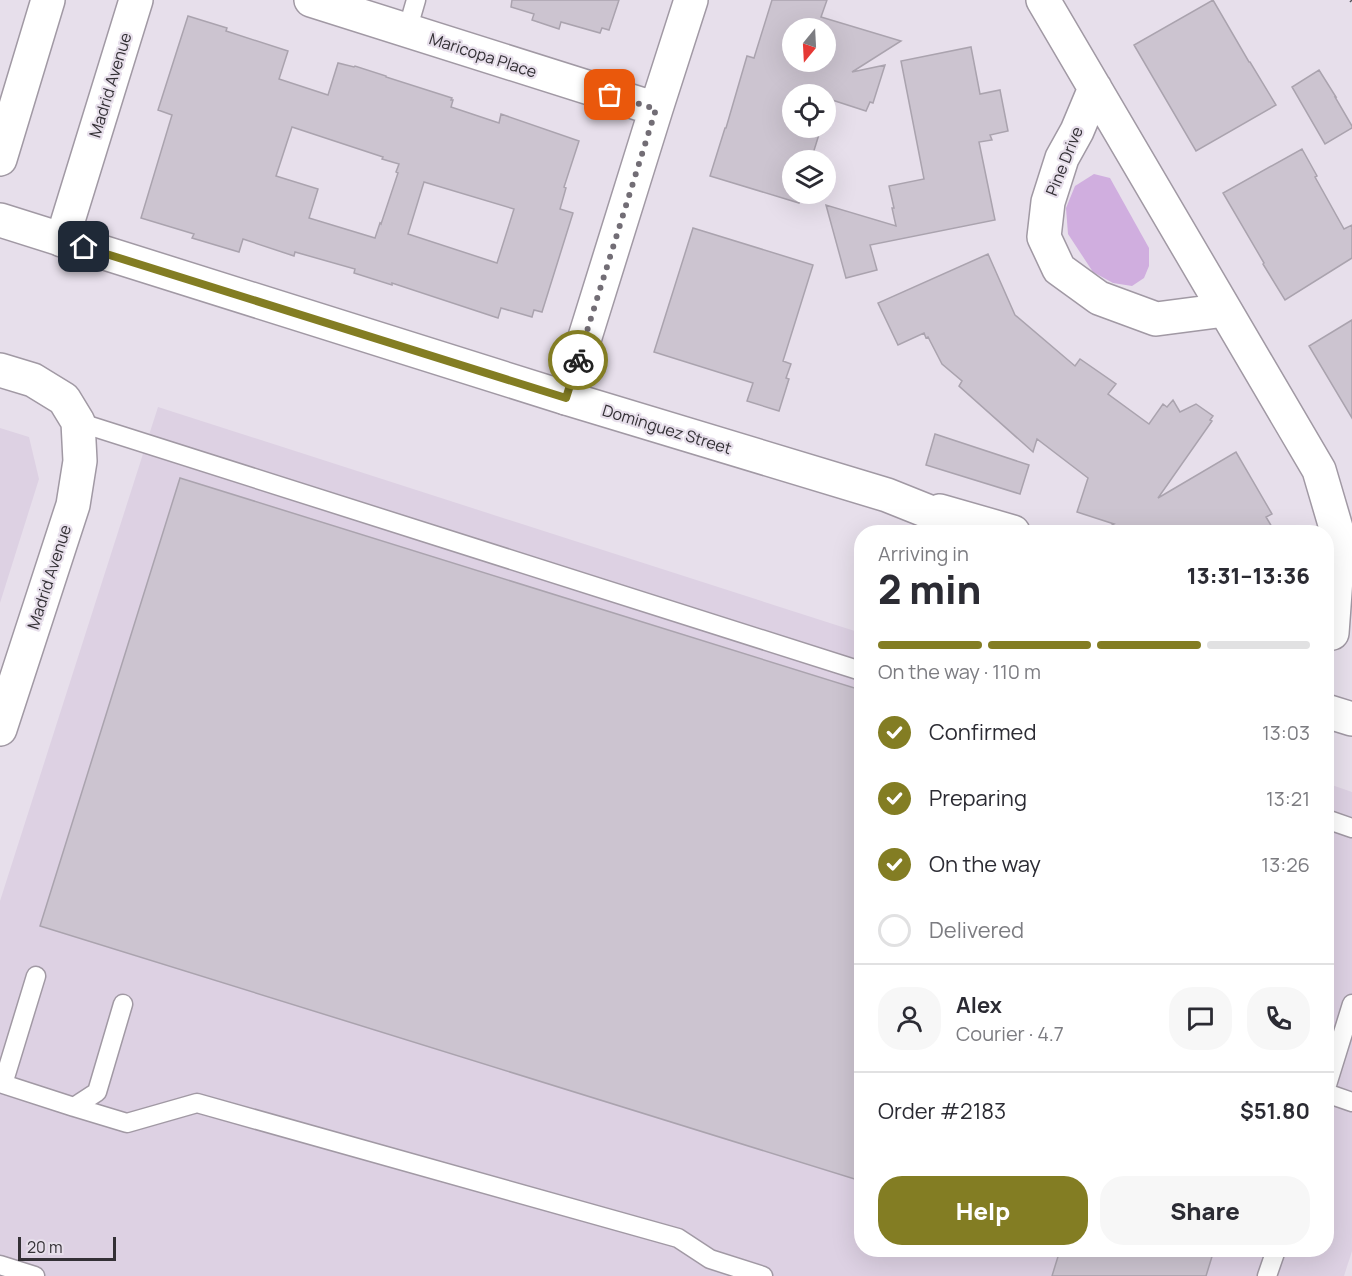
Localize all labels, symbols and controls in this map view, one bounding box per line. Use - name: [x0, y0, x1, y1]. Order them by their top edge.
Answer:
- north arrow: [782, 18, 836, 72]
- map controls: [782, 18, 836, 204]
- street label: Maricopa Place: [426, 27, 540, 83]
- street label: Madrid Avenue: [84, 30, 136, 140]
- pin: [584, 69, 635, 120]
- icon: bag: [593, 78, 626, 111]
- button: locate: [782, 84, 836, 138]
- street label: Pine Drive: [1040, 123, 1088, 199]
- button: layers: [782, 150, 836, 204]
- pin: [58, 221, 109, 272]
- icon: home: [67, 230, 100, 263]
- courier: [548, 330, 608, 390]
- icon: bike: [562, 344, 595, 377]
- street label: Dominguez Street: [600, 399, 734, 459]
- street label: Madrid Avenue: [22, 522, 76, 632]
- text: Arriving in: [878, 540, 969, 567]
- text: 13:31–13:36: [1187, 561, 1310, 591]
- text: 2 min: [878, 562, 981, 616]
- text: On the way · 110 m: [878, 658, 1041, 685]
- icon: check: [878, 716, 911, 749]
- text: Confirmed: [929, 717, 1037, 747]
- text: 13:03: [1262, 719, 1310, 746]
- icon: check: [878, 782, 911, 815]
- text: Preparing: [929, 783, 1027, 813]
- text: 13:21: [1266, 785, 1310, 812]
- icon: check: [878, 848, 911, 881]
- text: On the way: [929, 849, 1041, 879]
- text: 13:26: [1261, 851, 1310, 878]
- text: Delivered: [929, 915, 1024, 945]
- button: person: [878, 987, 941, 1050]
- button: chat: [1169, 987, 1232, 1050]
- button: phone: [1247, 987, 1310, 1050]
- text: Alex: [956, 990, 1002, 1020]
- text: Courier · 4.7: [956, 1020, 1064, 1047]
- text: Order #2183: [878, 1096, 1006, 1126]
- text: $51.80: [1240, 1096, 1310, 1126]
- button: Help: [878, 1176, 1088, 1245]
- button: Share: [1100, 1176, 1310, 1245]
- scale bar: [18, 1234, 116, 1262]
- text: 20 m: [27, 1236, 63, 1258]

